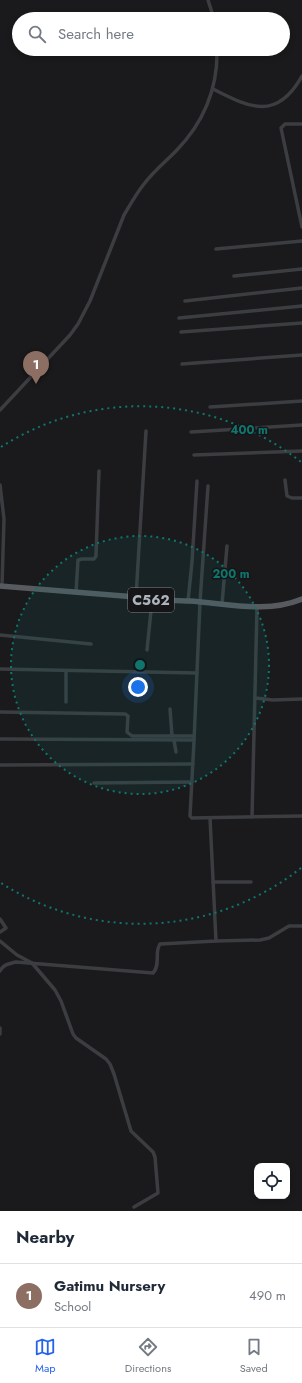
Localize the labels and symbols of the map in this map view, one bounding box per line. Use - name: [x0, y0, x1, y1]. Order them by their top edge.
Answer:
- pin: 1: [23, 351, 49, 384]
- text: 400 m: [230, 421, 268, 439]
- text: 200 m: [212, 565, 250, 583]
- road number: C562: [128, 588, 174, 612]
- centre of rings: [133, 658, 147, 672]
- your location: [128, 677, 148, 697]

